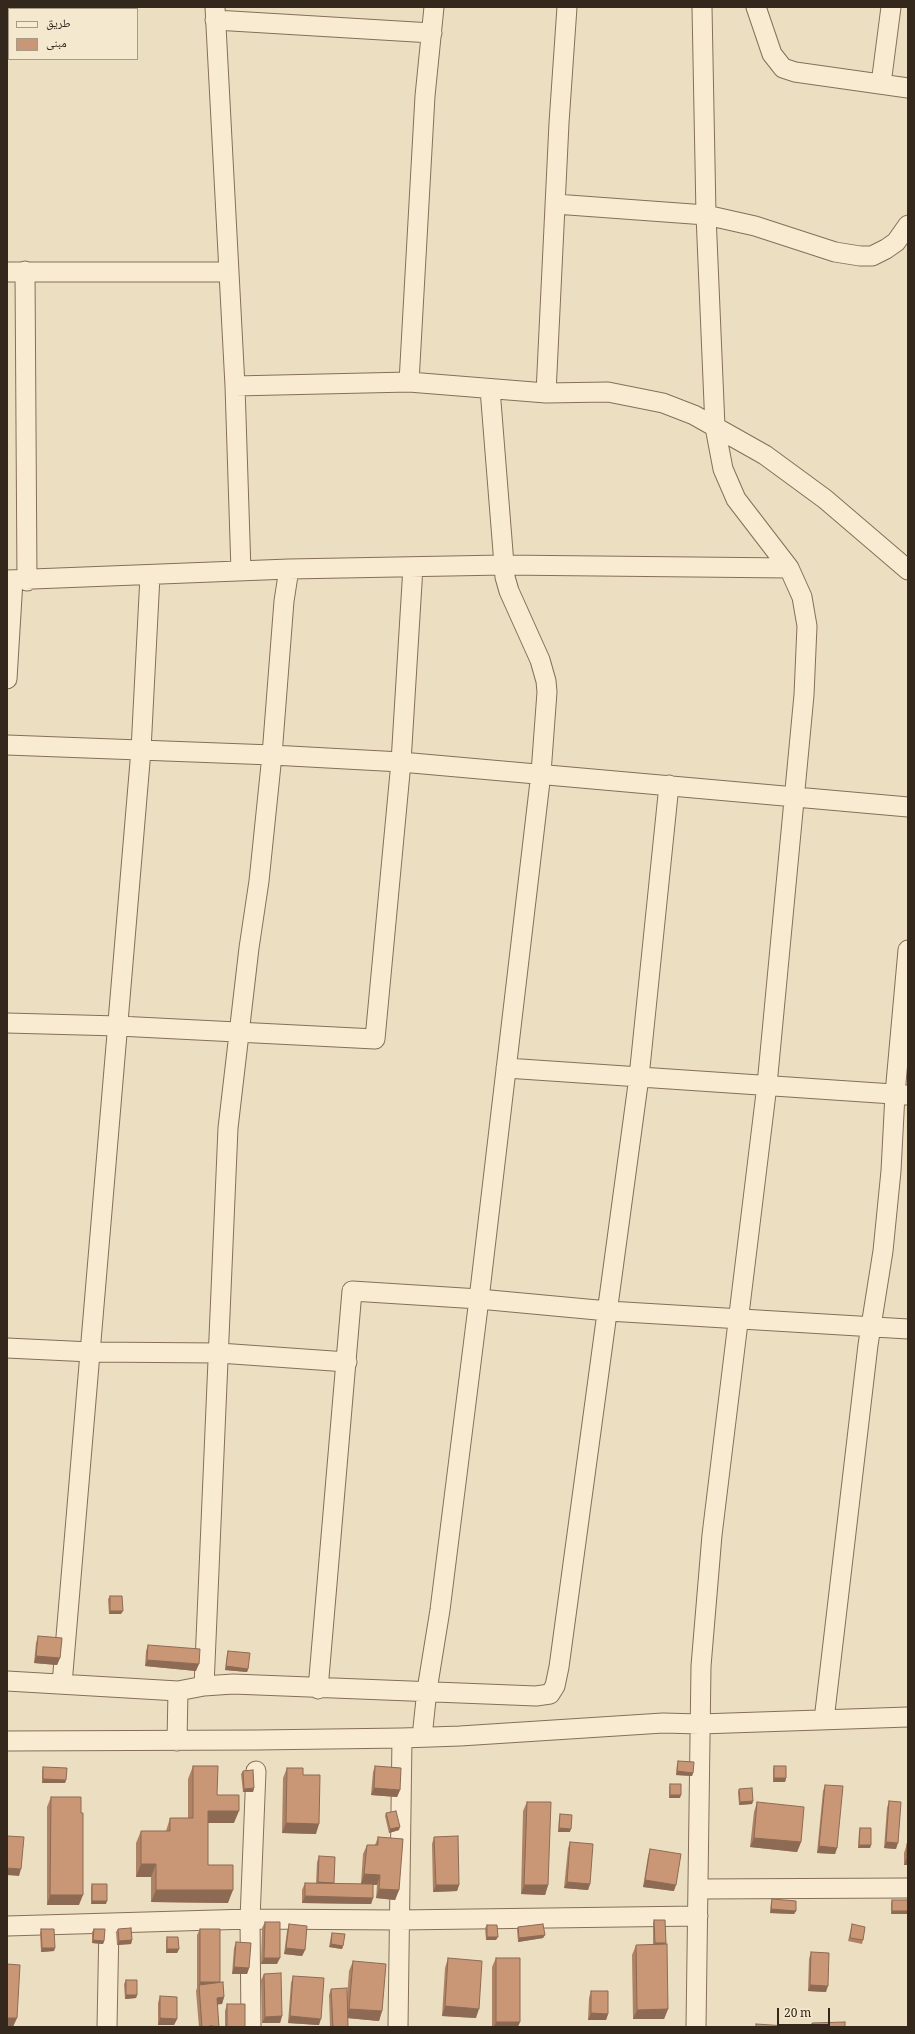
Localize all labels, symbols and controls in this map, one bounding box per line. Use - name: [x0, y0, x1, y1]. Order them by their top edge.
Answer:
- legend: [8, 8, 138, 60]
- text: طريق: [46, 14, 71, 35]
- text: مبنى: [46, 34, 67, 55]
- scale bar: [779, 2000, 832, 2026]
- text: 20 m: [784, 2004, 811, 2025]

